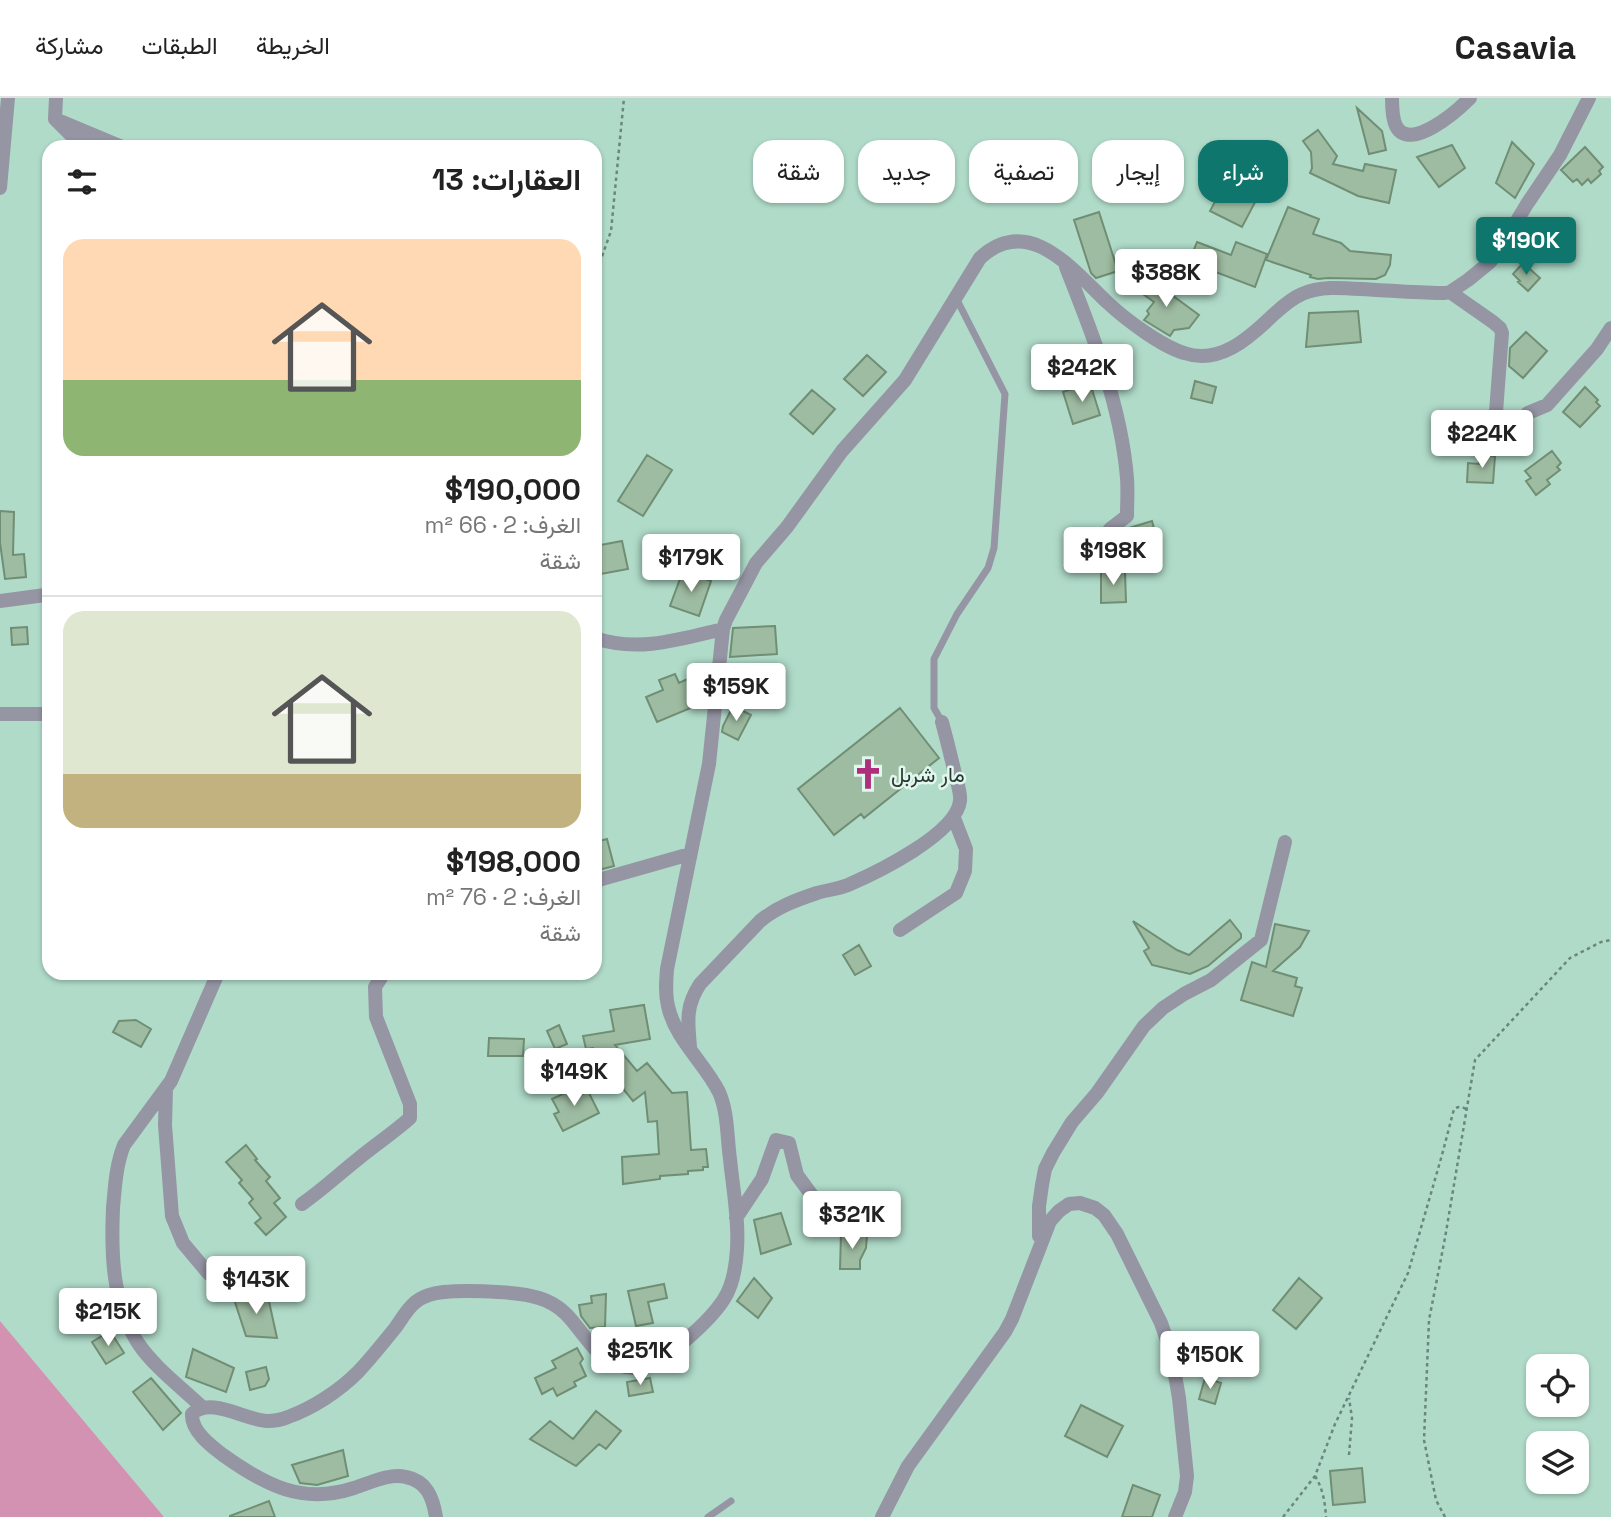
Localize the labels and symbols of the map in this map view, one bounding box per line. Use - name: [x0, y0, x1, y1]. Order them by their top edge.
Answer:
- pin: $190K: [1477, 218, 1575, 277]
- pin: $388K: [1117, 250, 1215, 309]
- pin: $242K: [1033, 344, 1131, 404]
- pin: $224K: [1433, 410, 1531, 470]
- pin: $198K: [1064, 528, 1162, 587]
- pin: $179K: [642, 534, 740, 594]
- pin: $159K: [687, 664, 785, 723]
- church icon: مار شربل: [851, 757, 885, 791]
- place label: مار شربل: [891, 761, 965, 788]
- pin: $149K: [525, 1048, 623, 1108]
- pin: $321K: [803, 1192, 901, 1251]
- pin: $143K: [207, 1256, 305, 1316]
- pin: $215K: [59, 1288, 157, 1348]
- pin: $251K: [591, 1328, 689, 1387]
- pin: $150K: [1161, 1332, 1259, 1391]

